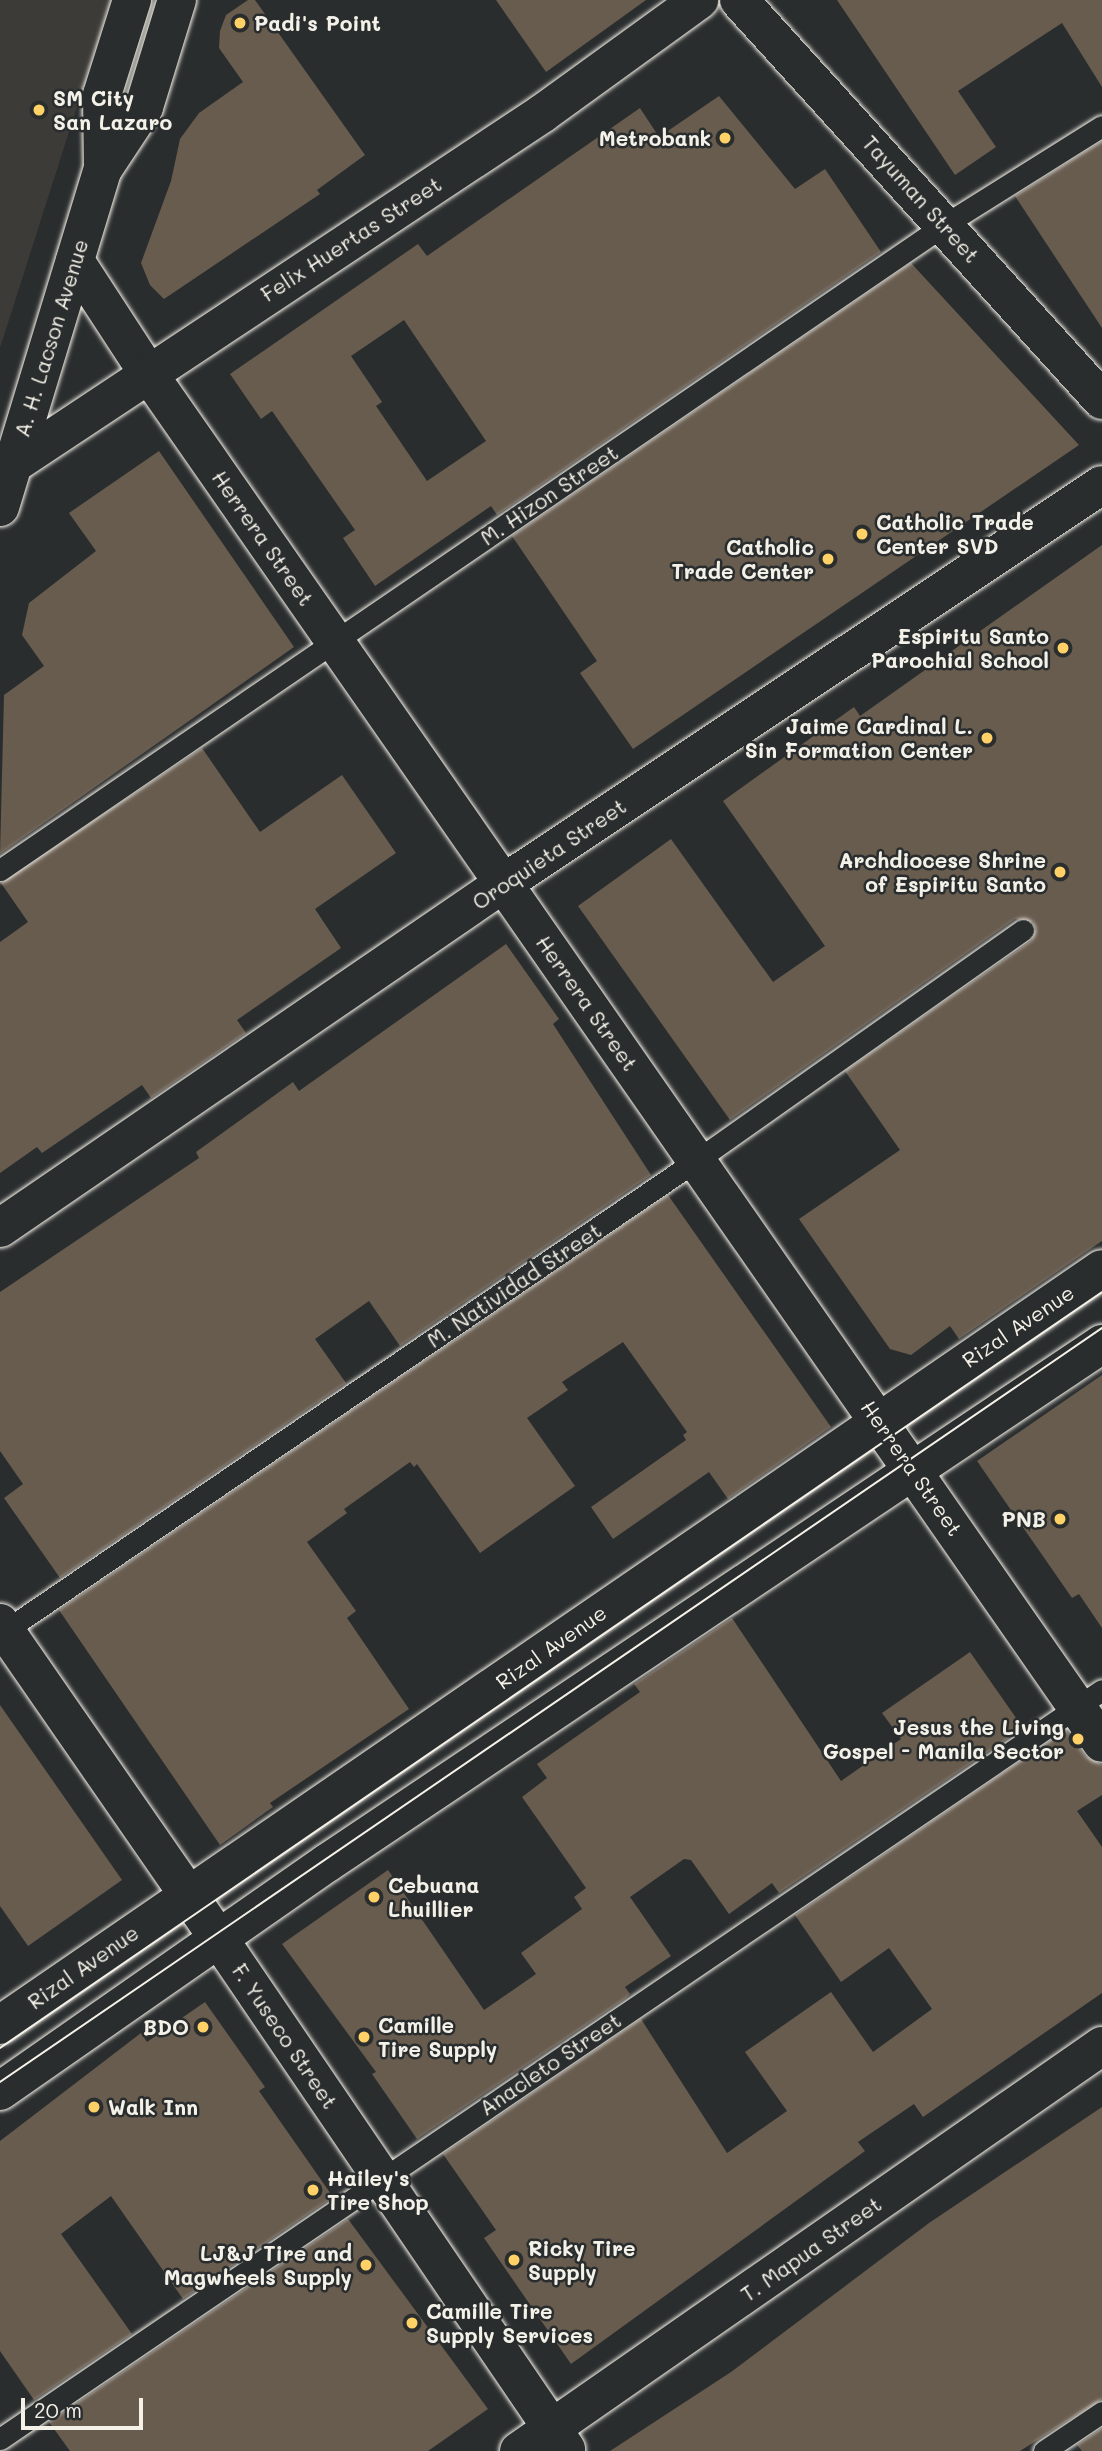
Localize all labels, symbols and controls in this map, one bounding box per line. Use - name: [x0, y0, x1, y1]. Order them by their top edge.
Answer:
- place label: Padi's Point: [254, 10, 381, 36]
- marker: Padi's Point: [232, 15, 248, 31]
- place label: SM City San Lazaro: [53, 85, 172, 135]
- marker: SM City San Lazaro: [31, 102, 47, 118]
- place label: Metrobank: [599, 125, 711, 151]
- marker: Metrobank: [717, 130, 733, 146]
- street label: Tayuman Street: [857, 130, 985, 268]
- street label: Felix Huertas Street: [256, 171, 446, 307]
- street label: A. H. Lacson Avenue: [9, 236, 93, 440]
- street label: M. Hizon Street: [475, 440, 623, 550]
- street label: Herrera Street: [207, 466, 319, 610]
- place label: Catholic Trade Center SVD: [876, 509, 1034, 559]
- marker: Catholic Trade Center SVD: [854, 526, 870, 542]
- place label: Catholic Trade Center: [671, 534, 814, 584]
- marker: Catholic Trade Center: [820, 551, 836, 567]
- place label: Espiritu Santo Parochial School: [871, 623, 1049, 673]
- marker: Espiritu Santo Parochial School: [1055, 640, 1071, 656]
- place label: Jaime Cardinal L. Sin Formation Center: [745, 713, 973, 763]
- marker: Jaime Cardinal L. Sin Formation Center: [979, 730, 995, 746]
- street label: Oroquieta Street: [467, 793, 631, 915]
- place label: Archdiocese Shrine of Espiritu Santo: [839, 847, 1046, 897]
- marker: Archdiocese Shrine of Espiritu Santo: [1052, 864, 1068, 880]
- street label: Herrera Street: [531, 931, 643, 1075]
- street label: M. Natividad Street: [422, 1217, 606, 1353]
- street label: Rizal Avenue: [957, 1279, 1079, 1373]
- street label: Herrera Street: [856, 1396, 968, 1540]
- place label: PNB: [1002, 1506, 1046, 1532]
- marker: PNB: [1052, 1511, 1068, 1527]
- street label: Rizal Avenue: [491, 1600, 611, 1694]
- place label: Jesus the Living Gospel - Manila Sector: [823, 1714, 1064, 1764]
- marker: Jesus the Living Gospel - Manila Sector: [1070, 1731, 1086, 1747]
- place label: Cebuana Lhuillier: [388, 1872, 479, 1922]
- marker: Cebuana Lhuillier: [366, 1889, 382, 1905]
- street label: Rizal Avenue: [23, 1920, 143, 2014]
- street label: F. Yuseco Street: [227, 1959, 343, 2113]
- street label: Anacleto Street: [475, 2007, 625, 2121]
- place label: Camille Tire Supply: [378, 2012, 497, 2062]
- place label: BDO: [143, 2014, 189, 2040]
- marker: BDO: [195, 2019, 211, 2035]
- marker: Camille Tire Supply: [356, 2029, 372, 2045]
- place label: Walk Inn: [108, 2094, 198, 2120]
- marker: Walk Inn: [86, 2099, 102, 2115]
- place label: Hailey's Tire Shop: [327, 2165, 429, 2215]
- marker: Hailey's Tire Shop: [305, 2182, 321, 2198]
- street label: T. Mapua Street: [736, 2191, 886, 2307]
- place label: Ricky Tire Supply: [528, 2235, 635, 2285]
- place label: LJ&J Tire and Magwheels Supply: [164, 2240, 352, 2290]
- marker: Ricky Tire Supply: [506, 2252, 522, 2268]
- marker: LJ&J Tire and Magwheels Supply: [358, 2257, 374, 2273]
- place label: Camille Tire Supply Services: [426, 2298, 593, 2348]
- marker: Camille Tire Supply Services: [404, 2315, 420, 2331]
- scale bar: [24, 2384, 147, 2428]
- text: 20 m: [34, 2396, 82, 2423]

